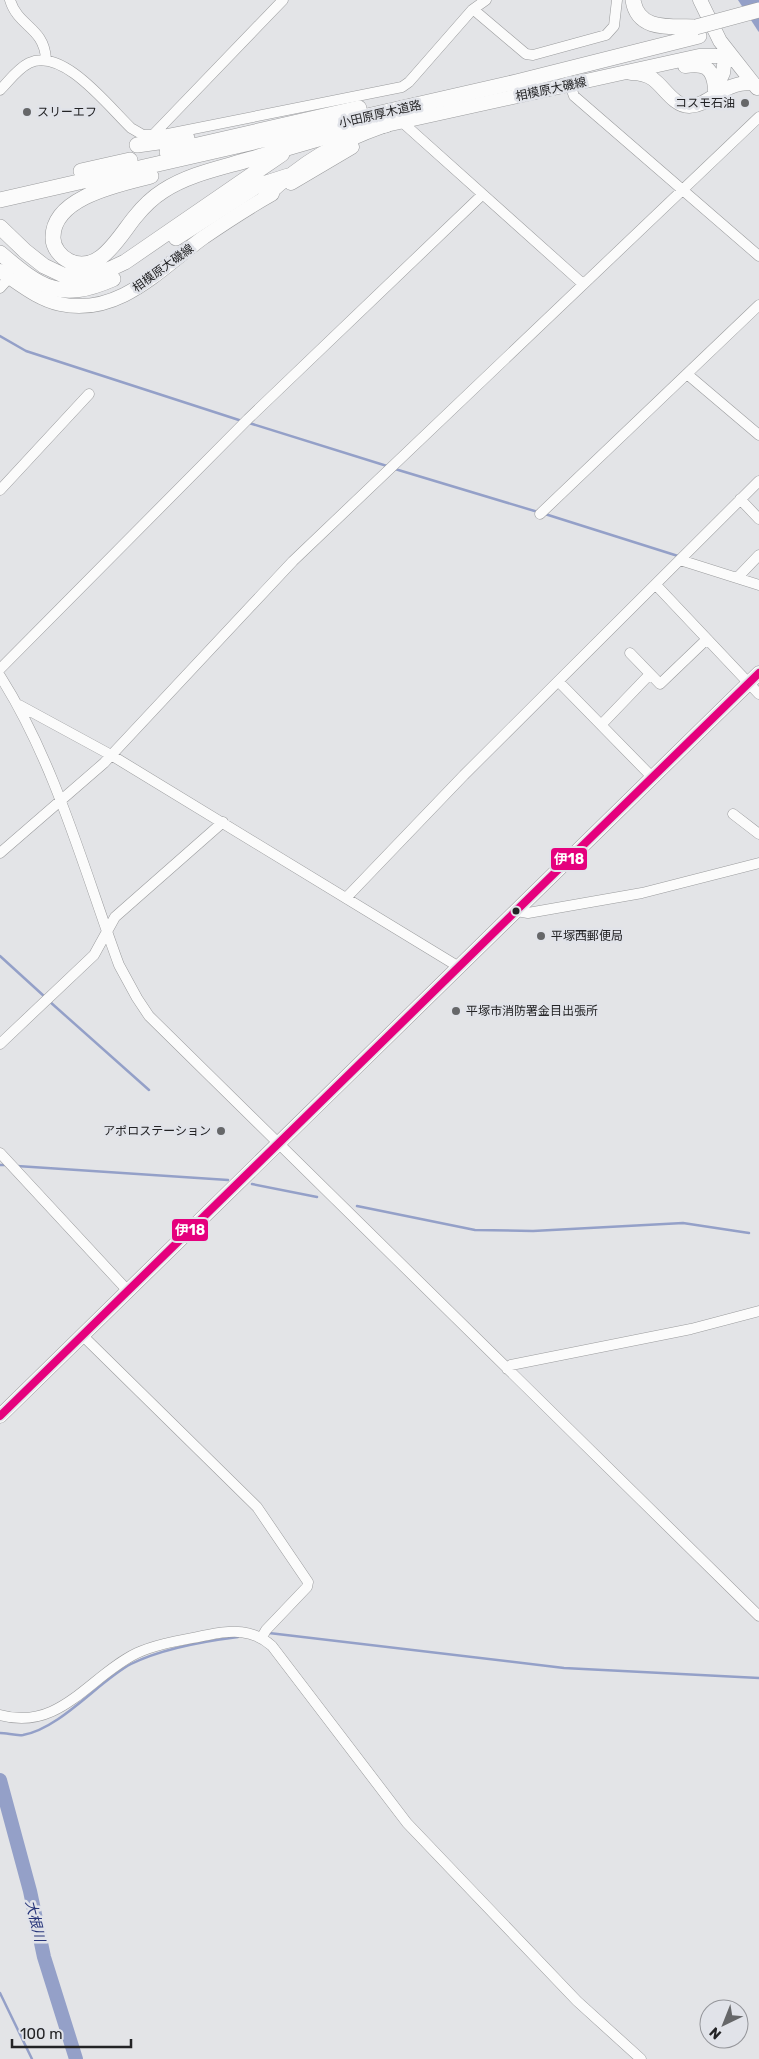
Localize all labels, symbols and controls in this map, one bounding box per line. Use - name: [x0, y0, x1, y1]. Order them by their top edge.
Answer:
- street label: 相模原大磯線: [514, 75, 588, 103]
- place label: コスモ石油: [675, 96, 735, 110]
- marker: コスモ石油: [739, 97, 751, 109]
- street label: 小田原厚木道路: [337, 98, 423, 130]
- place label: スリーエフ: [37, 105, 97, 119]
- marker: スリーエフ: [21, 106, 33, 118]
- street label: 相模原大磯線: [130, 241, 196, 295]
- line badge: 伊18: [550, 847, 588, 871]
- text: 伊18: [554, 851, 584, 868]
- unlabelled marker: [511, 906, 521, 916]
- place label: 平塚西郵便局: [551, 929, 623, 943]
- marker: 平塚西郵便局: [535, 930, 547, 942]
- place label: 平塚市消防署金目出張所: [466, 1004, 598, 1018]
- marker: 平塚市消防署金目出張所: [450, 1005, 462, 1017]
- place label: アポロステーション: [103, 1124, 211, 1138]
- marker: アポロステーション: [215, 1125, 227, 1137]
- line badge: 伊18: [171, 1218, 209, 1242]
- text: 伊18: [175, 1222, 205, 1239]
- water label: 大根川: [22, 1899, 49, 1945]
- north arrow: [699, 1999, 749, 2049]
- scale bar: [12, 2016, 131, 2048]
- text: N: [706, 2023, 725, 2043]
- text: 100 m: [20, 2025, 62, 2043]

